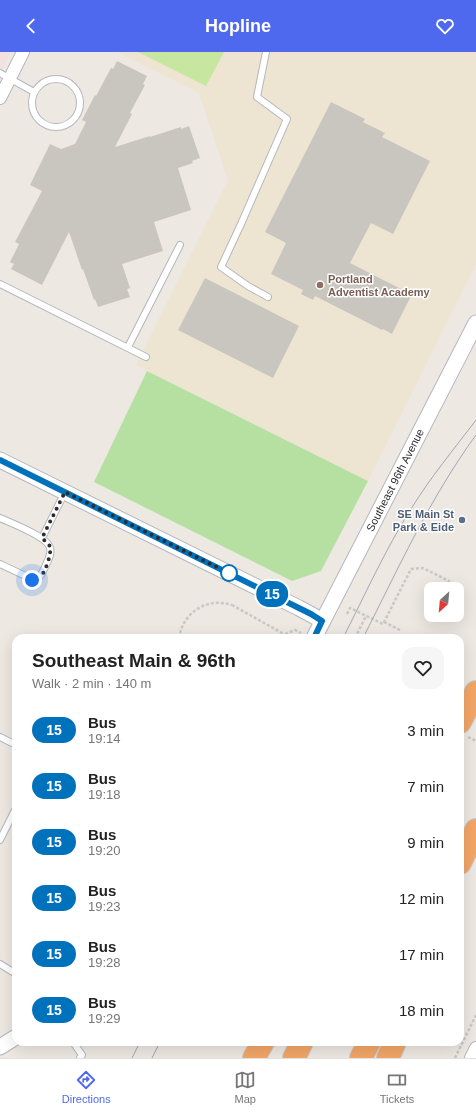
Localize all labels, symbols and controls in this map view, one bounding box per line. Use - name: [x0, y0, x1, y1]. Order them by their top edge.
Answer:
- icon: back: [20, 15, 42, 37]
- icon: heart: [434, 15, 456, 37]
- text: Hopline: [205, 16, 271, 36]
- place label: Portland Adventist Academy: [328, 273, 431, 298]
- marker: Portland Adventist Academy: [315, 280, 325, 290]
- street label: Southeast 96th Avenue: [364, 427, 426, 533]
- place label: SE Main St Park & Eide: [393, 508, 454, 533]
- marker: SE Main St Park & Eide: [457, 515, 467, 525]
- unlabelled marker: [220, 564, 238, 582]
- your location: [22, 570, 42, 590]
- line badge: 15: [254, 581, 290, 607]
- north arrow: [424, 582, 464, 622]
- map controls: [424, 582, 464, 622]
- text: 15: [264, 586, 280, 602]
- button: heart: [402, 647, 444, 689]
- text: Southeast Main & 96th: [32, 650, 236, 671]
- text: Walk · 2 min · 140 m: [32, 676, 151, 691]
- text: Bus: [88, 714, 116, 731]
- text: 15: [46, 722, 62, 738]
- text: 3 min: [407, 722, 444, 739]
- text: 19:14: [88, 731, 121, 746]
- text: Bus: [88, 770, 116, 787]
- text: 15: [46, 778, 62, 794]
- text: 7 min: [407, 778, 444, 795]
- text: 19:18: [88, 787, 121, 802]
- text: Bus: [88, 826, 116, 843]
- text: 15: [46, 834, 62, 850]
- text: 9 min: [407, 834, 444, 851]
- text: 19:20: [88, 843, 121, 858]
- text: Bus: [88, 882, 116, 899]
- text: 15: [46, 890, 62, 906]
- text: 12 min: [399, 890, 444, 907]
- text: 19:23: [88, 899, 121, 914]
- text: Bus: [88, 938, 116, 955]
- text: 15: [46, 946, 62, 962]
- text: 17 min: [399, 946, 444, 963]
- text: 19:28: [88, 955, 121, 970]
- text: Bus: [88, 994, 116, 1011]
- text: 15: [46, 1002, 62, 1018]
- text: 18 min: [399, 1002, 444, 1019]
- text: 19:29: [88, 1011, 121, 1026]
- tab: Directions: [62, 1069, 111, 1105]
- tab: Map: [234, 1069, 256, 1105]
- tab: Tickets: [380, 1069, 414, 1105]

